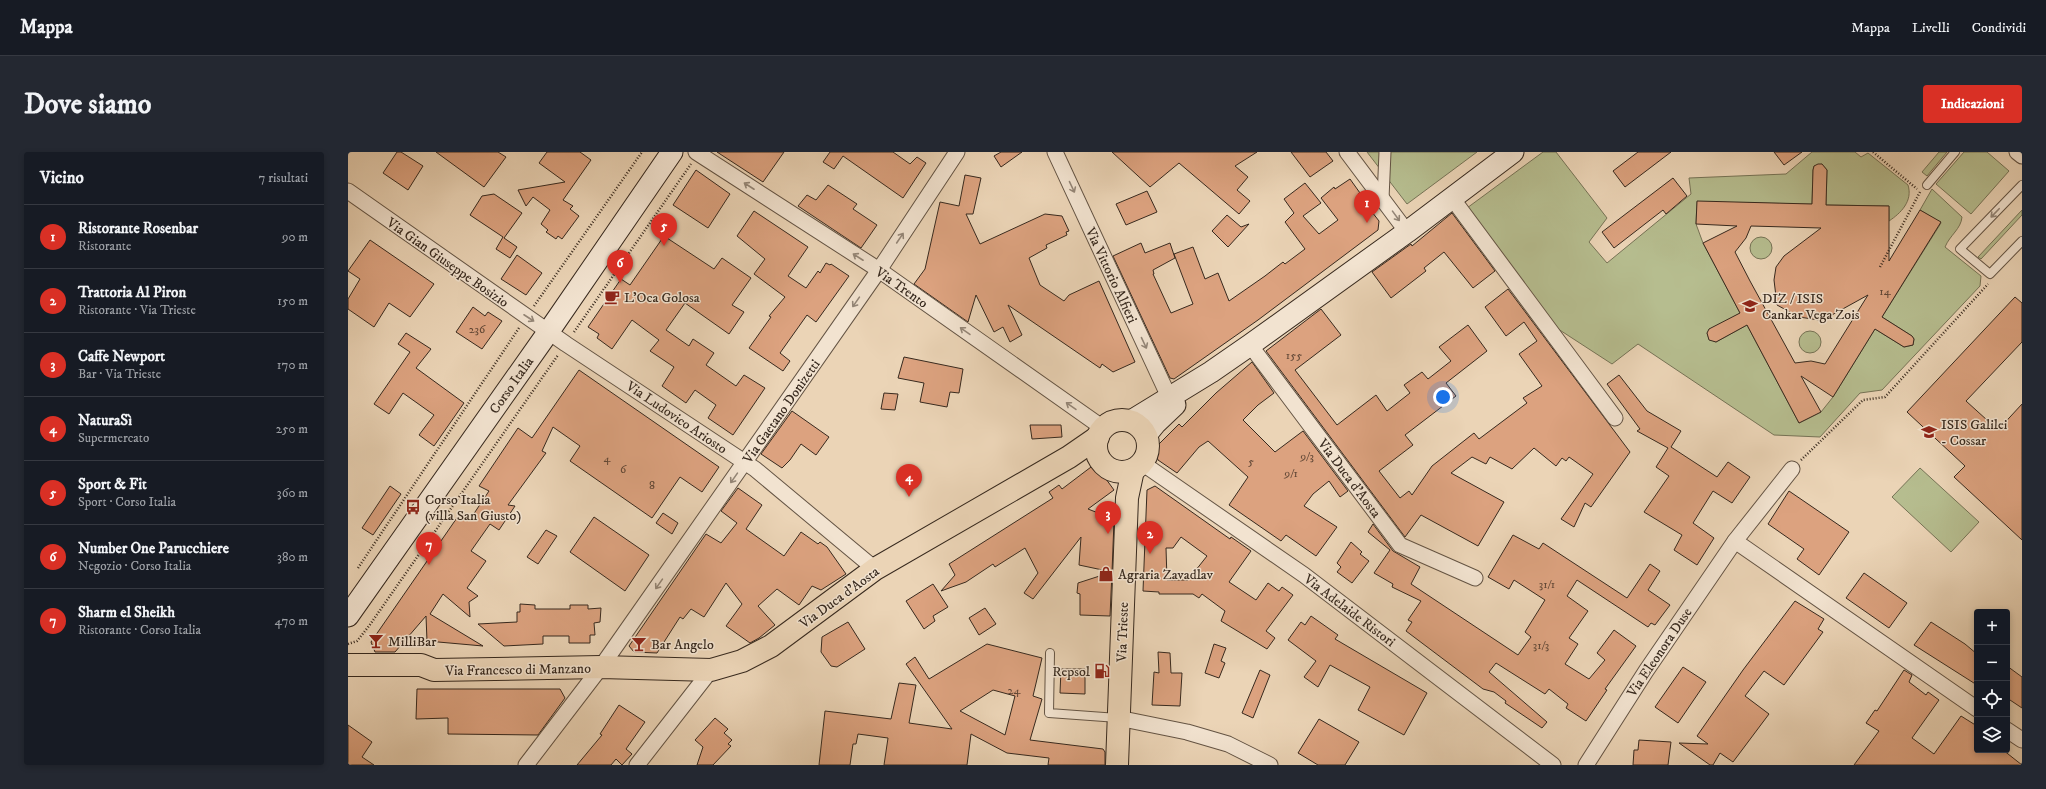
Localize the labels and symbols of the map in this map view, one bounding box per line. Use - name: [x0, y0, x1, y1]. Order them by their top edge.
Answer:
- one-way arrow: [1069, 181, 1076, 193]
- one-way arrow: [743, 182, 755, 190]
- pin: 1: [1354, 190, 1380, 223]
- one-way arrow: [1990, 208, 2000, 218]
- one-way arrow: [1392, 211, 1400, 222]
- street label: Via Gian Giuseppe Bosizio: [382, 213, 512, 312]
- pin: 5: [651, 213, 677, 246]
- street label: Via Vittorio Alfieri: [1081, 224, 1141, 327]
- one-way arrow: [896, 233, 904, 244]
- pin: 6: [607, 250, 633, 283]
- one-way arrow: [853, 253, 864, 261]
- street label: Via Trento: [871, 263, 931, 313]
- house number: 14: [1879, 284, 1892, 299]
- cafe icon: L'Oca Golosa: [603, 288, 621, 306]
- place label: L'Oca Golosa: [624, 289, 700, 307]
- place label: DIZ / ISIS Cankar Vega Zois: [1762, 290, 1860, 324]
- one-way arrow: [852, 297, 860, 308]
- school or university icon: DIZ / ISIS Cankar Vega Zois: [1741, 297, 1759, 315]
- one-way arrow: [523, 314, 534, 322]
- house number: 236: [469, 322, 486, 337]
- one-way arrow: [959, 327, 970, 335]
- one-way arrow: [1141, 337, 1148, 349]
- house number: 155: [1286, 348, 1302, 363]
- street label: Corso Italia: [486, 354, 538, 418]
- street label: Via Gaetano Donizetti: [739, 356, 825, 468]
- street label: Via Ludovico Ariosto: [622, 377, 731, 458]
- your location: [1433, 387, 1453, 407]
- one-way arrow: [1066, 402, 1077, 410]
- place label: ISIS Galilei - Cossar: [1941, 416, 2008, 450]
- school or university icon: ISIS Galilei - Cossar: [1920, 423, 1938, 441]
- street label: Via Duca d'Aosta: [1313, 435, 1385, 522]
- house number: 9/3: [1299, 449, 1314, 464]
- house number: 4: [604, 451, 612, 466]
- house number: 5: [1248, 454, 1254, 469]
- house number: 6: [620, 462, 627, 477]
- pin: 4: [896, 464, 922, 497]
- house number: 9/1: [1283, 466, 1298, 481]
- one-way arrow: [730, 472, 738, 483]
- house number: 8: [649, 478, 655, 493]
- place label: Corso Italia (villa San Giusto): [425, 491, 521, 525]
- bus stop icon: Corso Italia (villa San Giusto): [404, 498, 422, 516]
- pin: 3: [1095, 501, 1121, 534]
- pin: 2: [1137, 521, 1163, 554]
- pin: 7: [416, 532, 442, 565]
- street label: Via Duca d'Aosta: [795, 563, 883, 633]
- shop icon: Agraria Zavadlav: [1097, 565, 1115, 583]
- place label: Agraria Zavadlav: [1118, 566, 1214, 584]
- street label: Via Adelaide Ristori: [1299, 570, 1399, 651]
- house number: 31/1: [1539, 577, 1555, 592]
- one-way arrow: [655, 579, 663, 590]
- street label: Via Trieste: [1113, 602, 1133, 663]
- street label: Via Eleonora Duse: [1623, 604, 1696, 701]
- bar icon: MilliBar: [367, 632, 385, 650]
- place label: MilliBar: [388, 633, 437, 651]
- bar icon: Bar Angelo: [630, 635, 648, 653]
- place label: Bar Angelo: [651, 636, 714, 654]
- house number: 31/3: [1533, 638, 1549, 653]
- street label: Via Francesco di Manzano: [444, 660, 591, 680]
- fuel station icon: Repsol: [1093, 662, 1111, 680]
- place label: Repsol: [1052, 663, 1091, 681]
- house number: 24: [1008, 683, 1021, 698]

